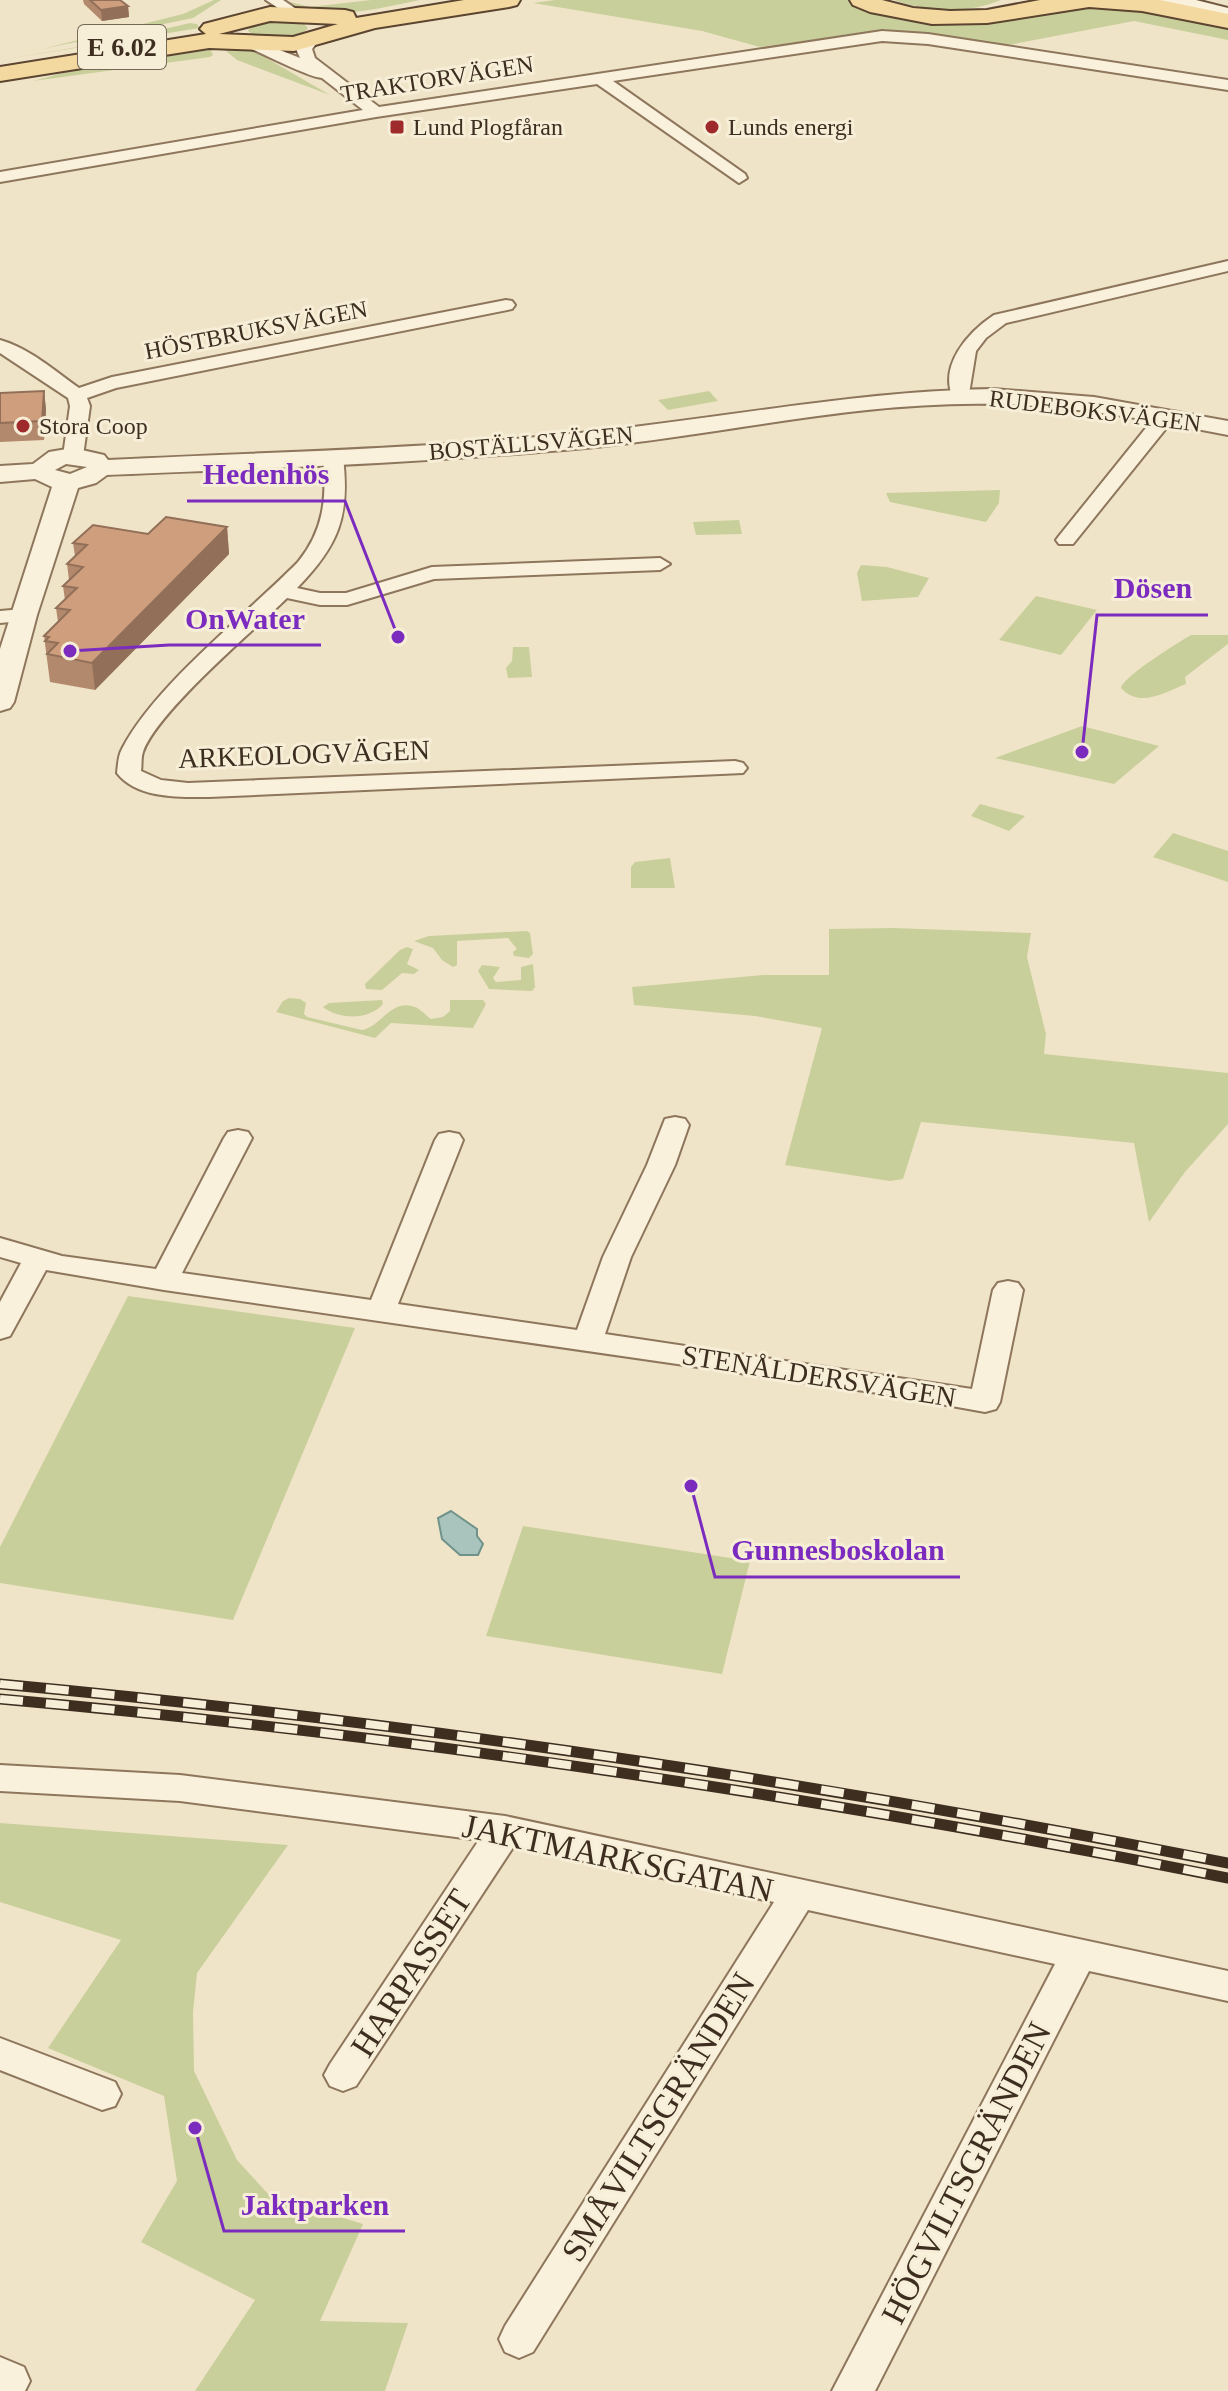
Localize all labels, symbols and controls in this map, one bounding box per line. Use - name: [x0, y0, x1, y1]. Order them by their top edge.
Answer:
- road number: E 6.02: [78, 25, 166, 69]
- street label: TRAKTORVÄGEN: [339, 51, 535, 107]
- place label: Lund Plogfåran: [413, 114, 563, 140]
- place label: Lunds energi: [728, 114, 854, 140]
- marker: Lund Plogfåran: [388, 118, 406, 136]
- marker: Lunds energi: [703, 118, 721, 136]
- street label: HÖSTBRUKSVÄGEN: [142, 296, 370, 364]
- street label: RUDEBOKSVÄGEN: [988, 385, 1202, 437]
- place label: Stora Coop: [39, 413, 148, 439]
- marker: Stora Coop: [14, 417, 32, 435]
- street label: BOSTÄLLSVÄGEN: [428, 421, 634, 465]
- callout: Hedenhös: [187, 447, 345, 501]
- text: Hedenhös: [203, 457, 329, 490]
- callout: Dösen: [1097, 561, 1208, 615]
- text: Dösen: [1114, 571, 1192, 604]
- callout: OnWater: [169, 591, 321, 645]
- text: OnWater: [185, 602, 305, 635]
- street label: ARKEOLOGVÄGEN: [178, 734, 430, 774]
- street label: STENÅLDERSVÄGEN: [680, 1339, 958, 1413]
- callout: Gunnesboskolan: [715, 1523, 960, 1577]
- text: Gunnesboskolan: [731, 1533, 945, 1566]
- street label: JAKTMARKSGATAN: [459, 1807, 777, 1909]
- street label: HARPASSET: [343, 1882, 479, 2063]
- street label: SMÅVILTSGRÄNDEN: [554, 1966, 762, 2268]
- street label: HÖGVILTSGRÄNDEN: [874, 2016, 1058, 2330]
- callout: Jaktparken: [224, 2177, 405, 2231]
- text: Jaktparken: [241, 2188, 389, 2221]

